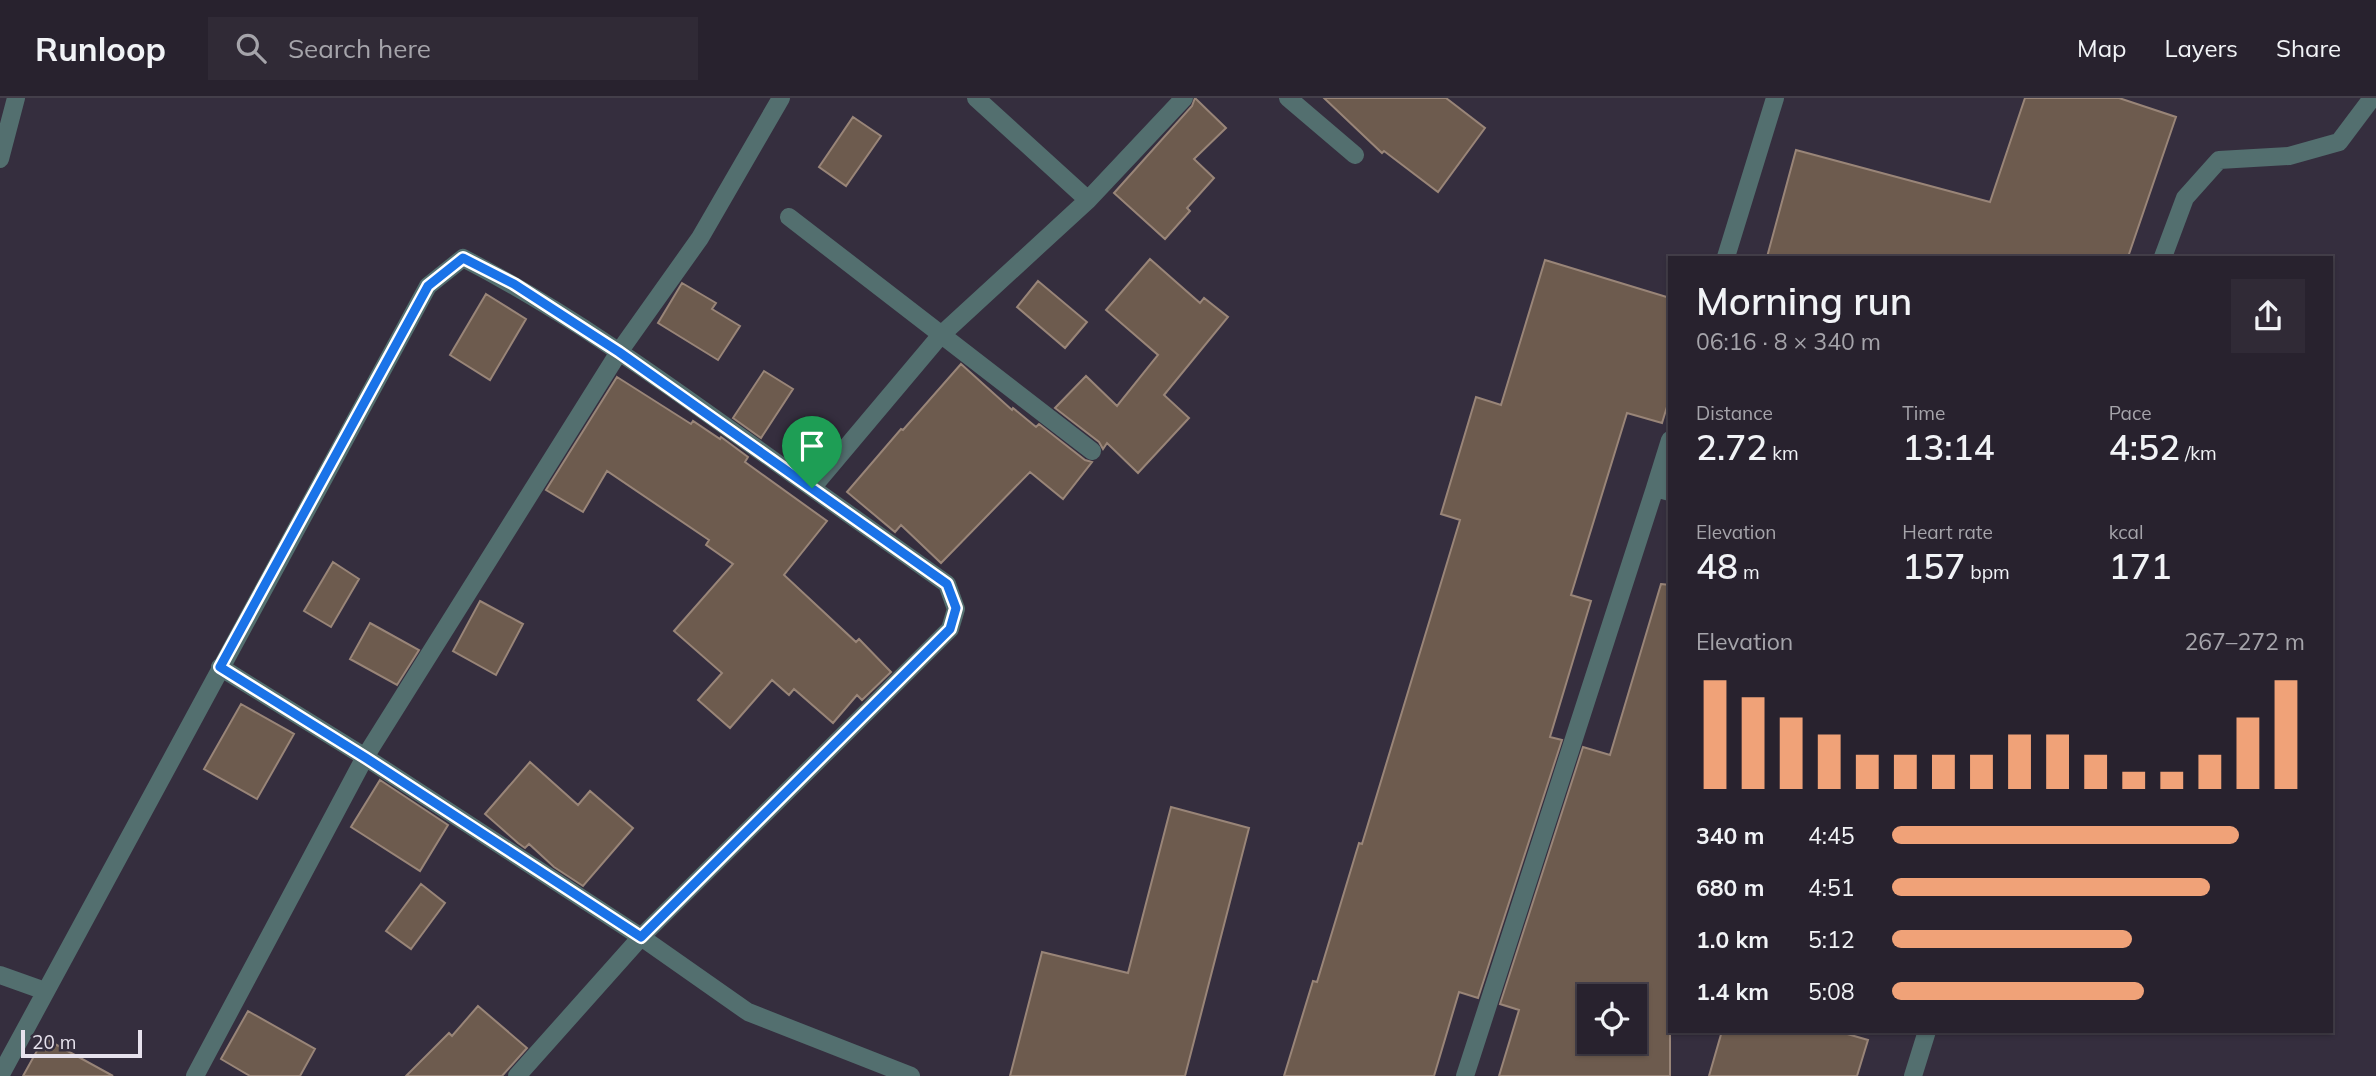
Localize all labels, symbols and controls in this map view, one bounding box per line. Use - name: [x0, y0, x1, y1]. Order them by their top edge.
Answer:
- search box: [208, 17, 698, 80]
- text: Runloop: [35, 28, 166, 69]
- icon: search: [232, 29, 270, 67]
- text: Search here: [288, 32, 431, 65]
- text: Map: [2077, 33, 2126, 63]
- text: Layers: [2164, 33, 2238, 63]
- text: Share: [2276, 33, 2341, 63]
- text: Morning run: [1696, 277, 1912, 325]
- button: share: [2231, 279, 2305, 353]
- text: 06:16 · 8 × 340 m: [1696, 327, 1881, 356]
- text: Distance: [1696, 401, 1773, 425]
- text: Time: [1902, 401, 1945, 425]
- text: Pace: [2109, 401, 2152, 425]
- pin: [782, 416, 842, 488]
- text: 2.72: [1696, 425, 1767, 469]
- text: 13:14: [1902, 425, 1995, 469]
- text: 4:52: [2109, 425, 2180, 469]
- icon: arrive: [793, 427, 831, 465]
- text: km: [1767, 441, 1799, 465]
- text: /km: [2180, 441, 2217, 465]
- text: Elevation: [1696, 520, 1776, 544]
- text: Heart rate: [1902, 520, 1993, 544]
- text: kcal: [2109, 520, 2143, 544]
- text: 48: [1696, 544, 1738, 588]
- text: 157: [1902, 544, 1965, 588]
- text: 171: [2109, 544, 2172, 588]
- text: m: [1738, 560, 1760, 584]
- text: bpm: [1965, 560, 2010, 584]
- text: Elevation: [1696, 627, 1793, 656]
- text: 267–272 m: [2184, 627, 2305, 656]
- text: 340 m: [1696, 821, 1764, 850]
- text: 4:45: [1808, 821, 1855, 850]
- text: 680 m: [1696, 873, 1764, 902]
- text: 4:51: [1808, 873, 1855, 902]
- text: 1.0 km: [1696, 925, 1769, 954]
- text: 5:12: [1808, 925, 1855, 954]
- text: 1.4 km: [1696, 977, 1769, 1006]
- text: 5:08: [1808, 977, 1855, 1006]
- map controls: [1577, 984, 1647, 1054]
- button: locate: [1577, 984, 1647, 1054]
- scale bar: [21, 1027, 142, 1059]
- text: 20 m: [32, 1030, 76, 1054]

